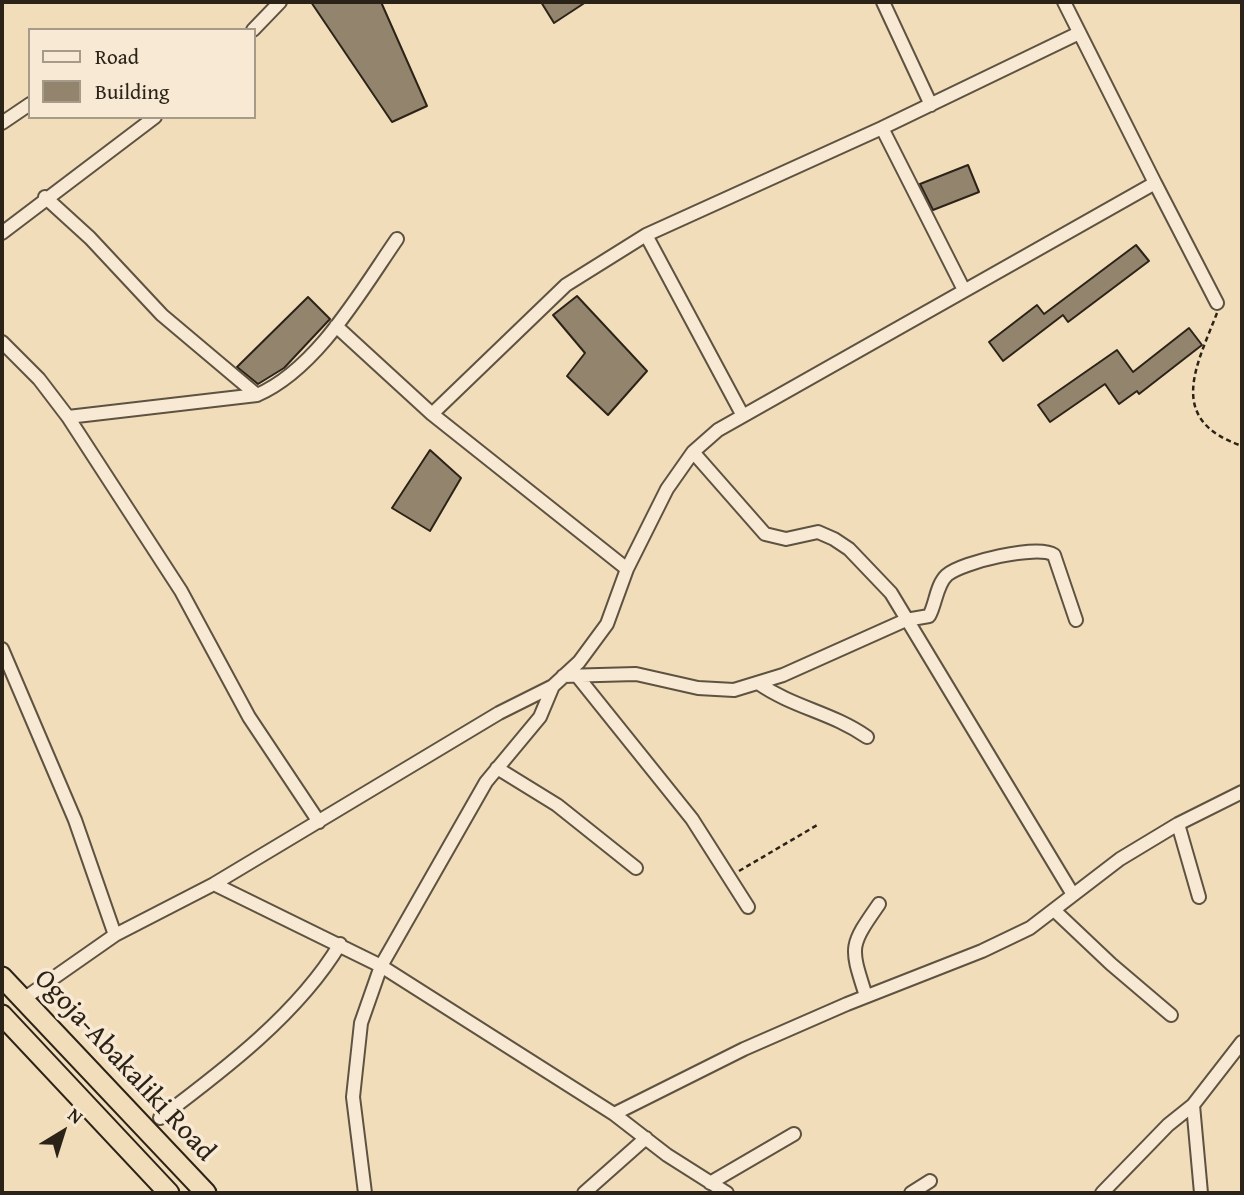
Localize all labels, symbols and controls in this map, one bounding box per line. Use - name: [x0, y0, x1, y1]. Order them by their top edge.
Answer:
- legend: [28, 28, 256, 119]
- text: Road: [95, 41, 139, 72]
- text: Building: [95, 76, 169, 107]
- street label: Ogoja-Abakaliki Road: [26, 963, 222, 1169]
- north arrow: [28, 1097, 98, 1167]
- text: N: [62, 1101, 90, 1130]

